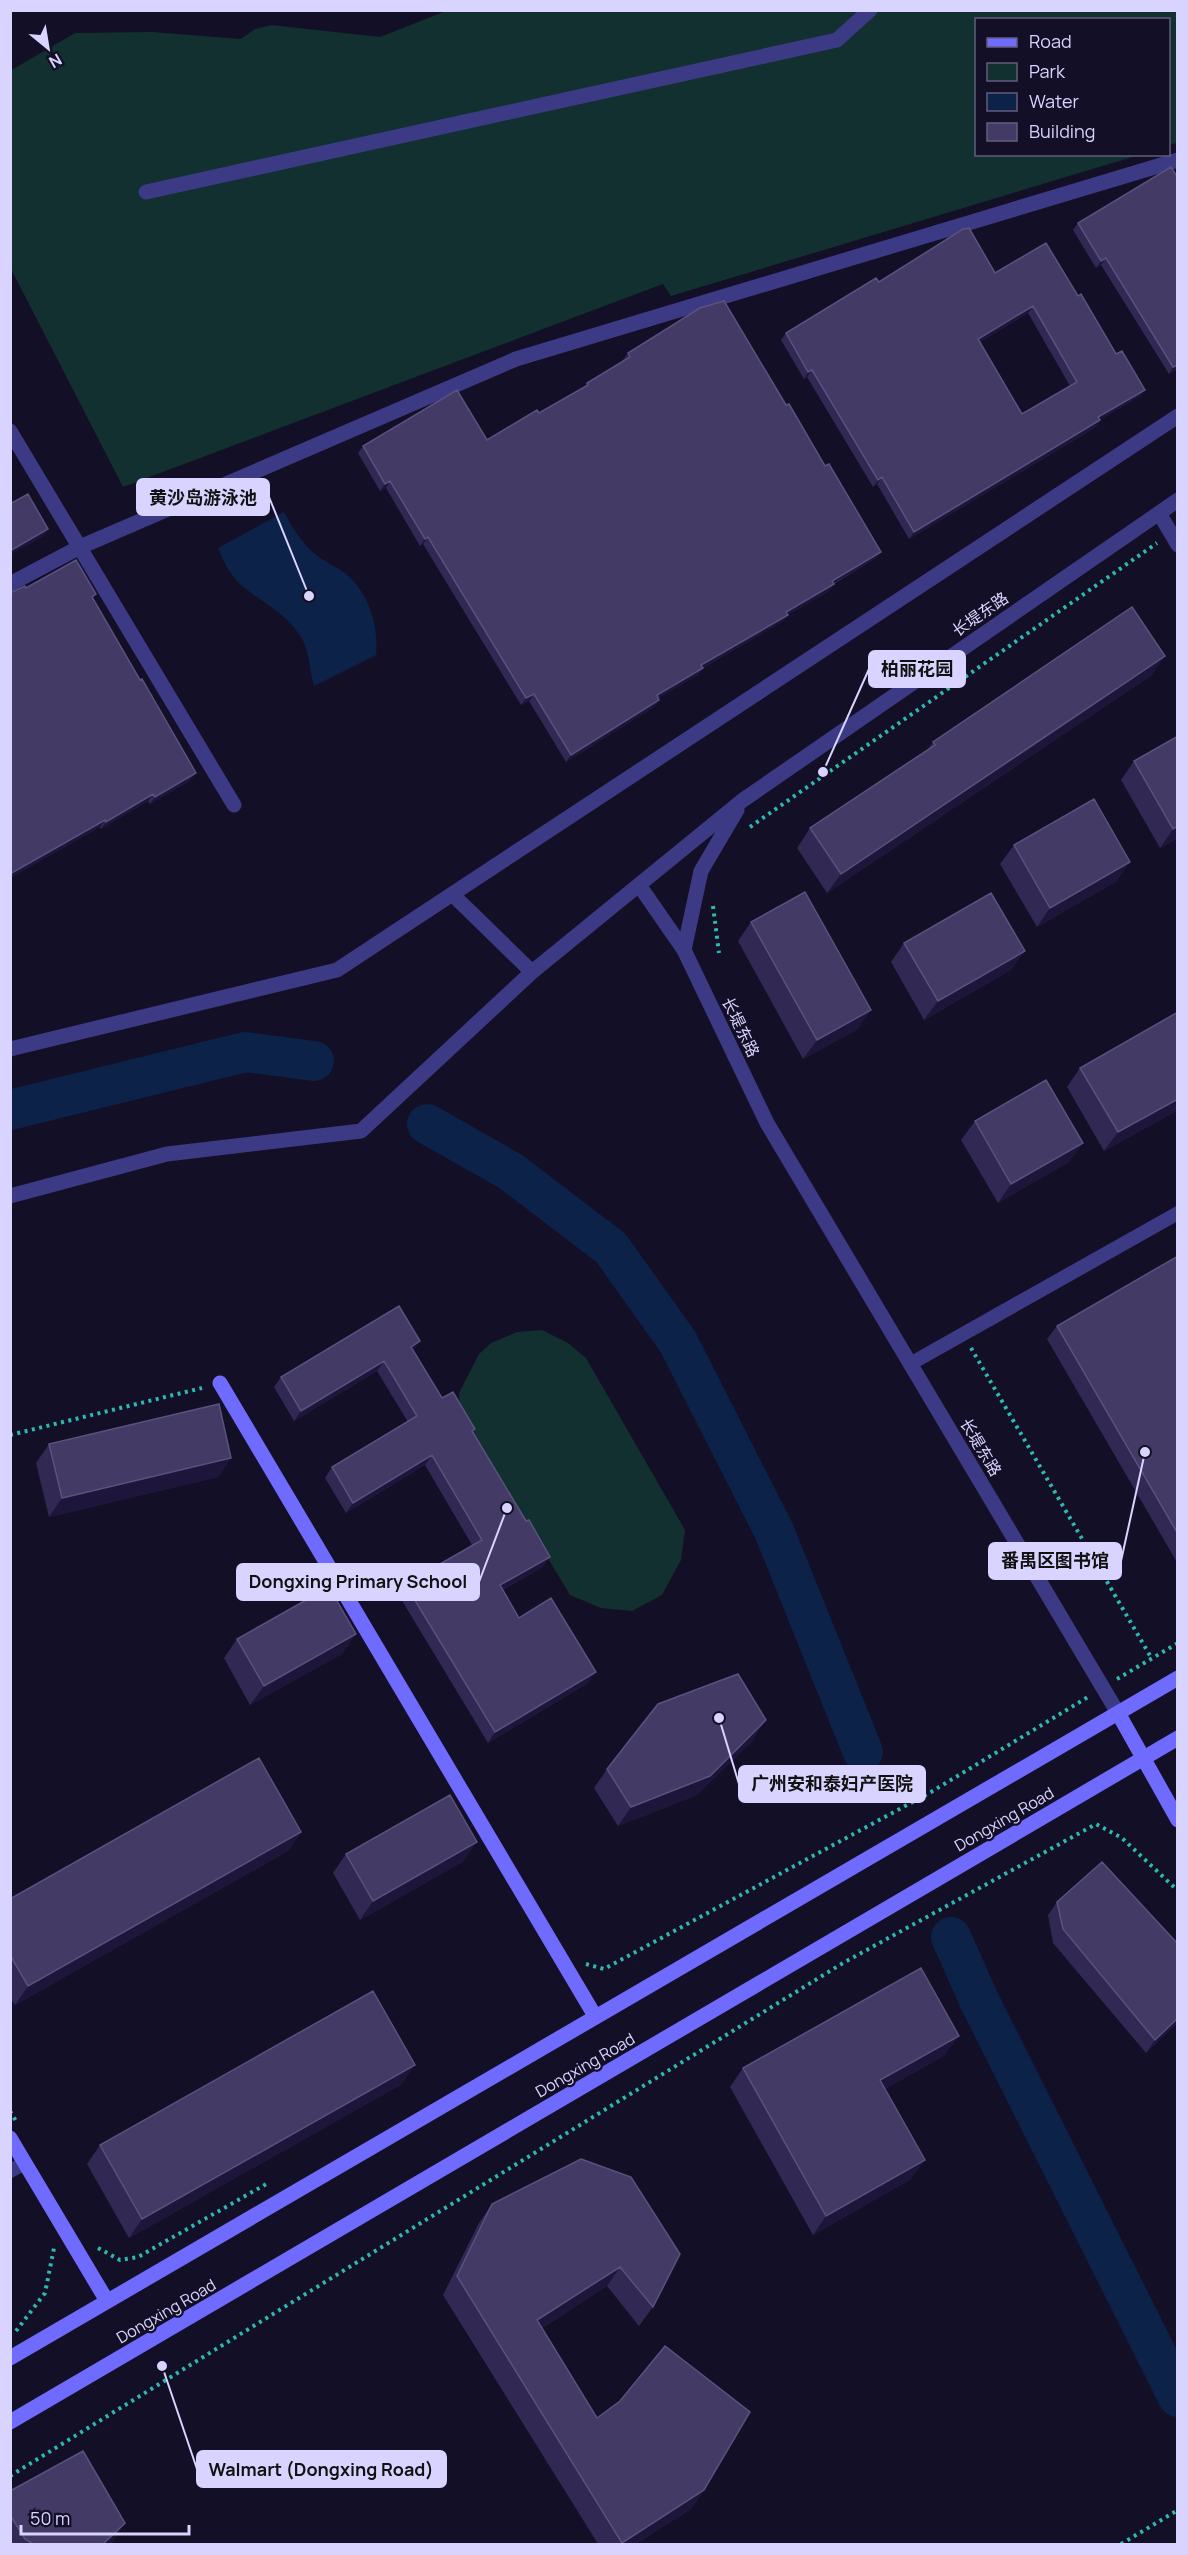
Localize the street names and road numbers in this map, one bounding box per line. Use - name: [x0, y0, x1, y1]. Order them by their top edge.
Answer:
- street label: 长堤东路: [947, 587, 1013, 641]
- street label: 长堤东路: [717, 993, 765, 1061]
- street label: 长堤东路: [955, 1414, 1007, 1480]
- street label: Dongxing Road: [950, 1782, 1058, 1856]
- street label: Dongxing Road: [531, 2028, 639, 2102]
- street label: Dongxing Road: [112, 2274, 220, 2348]

